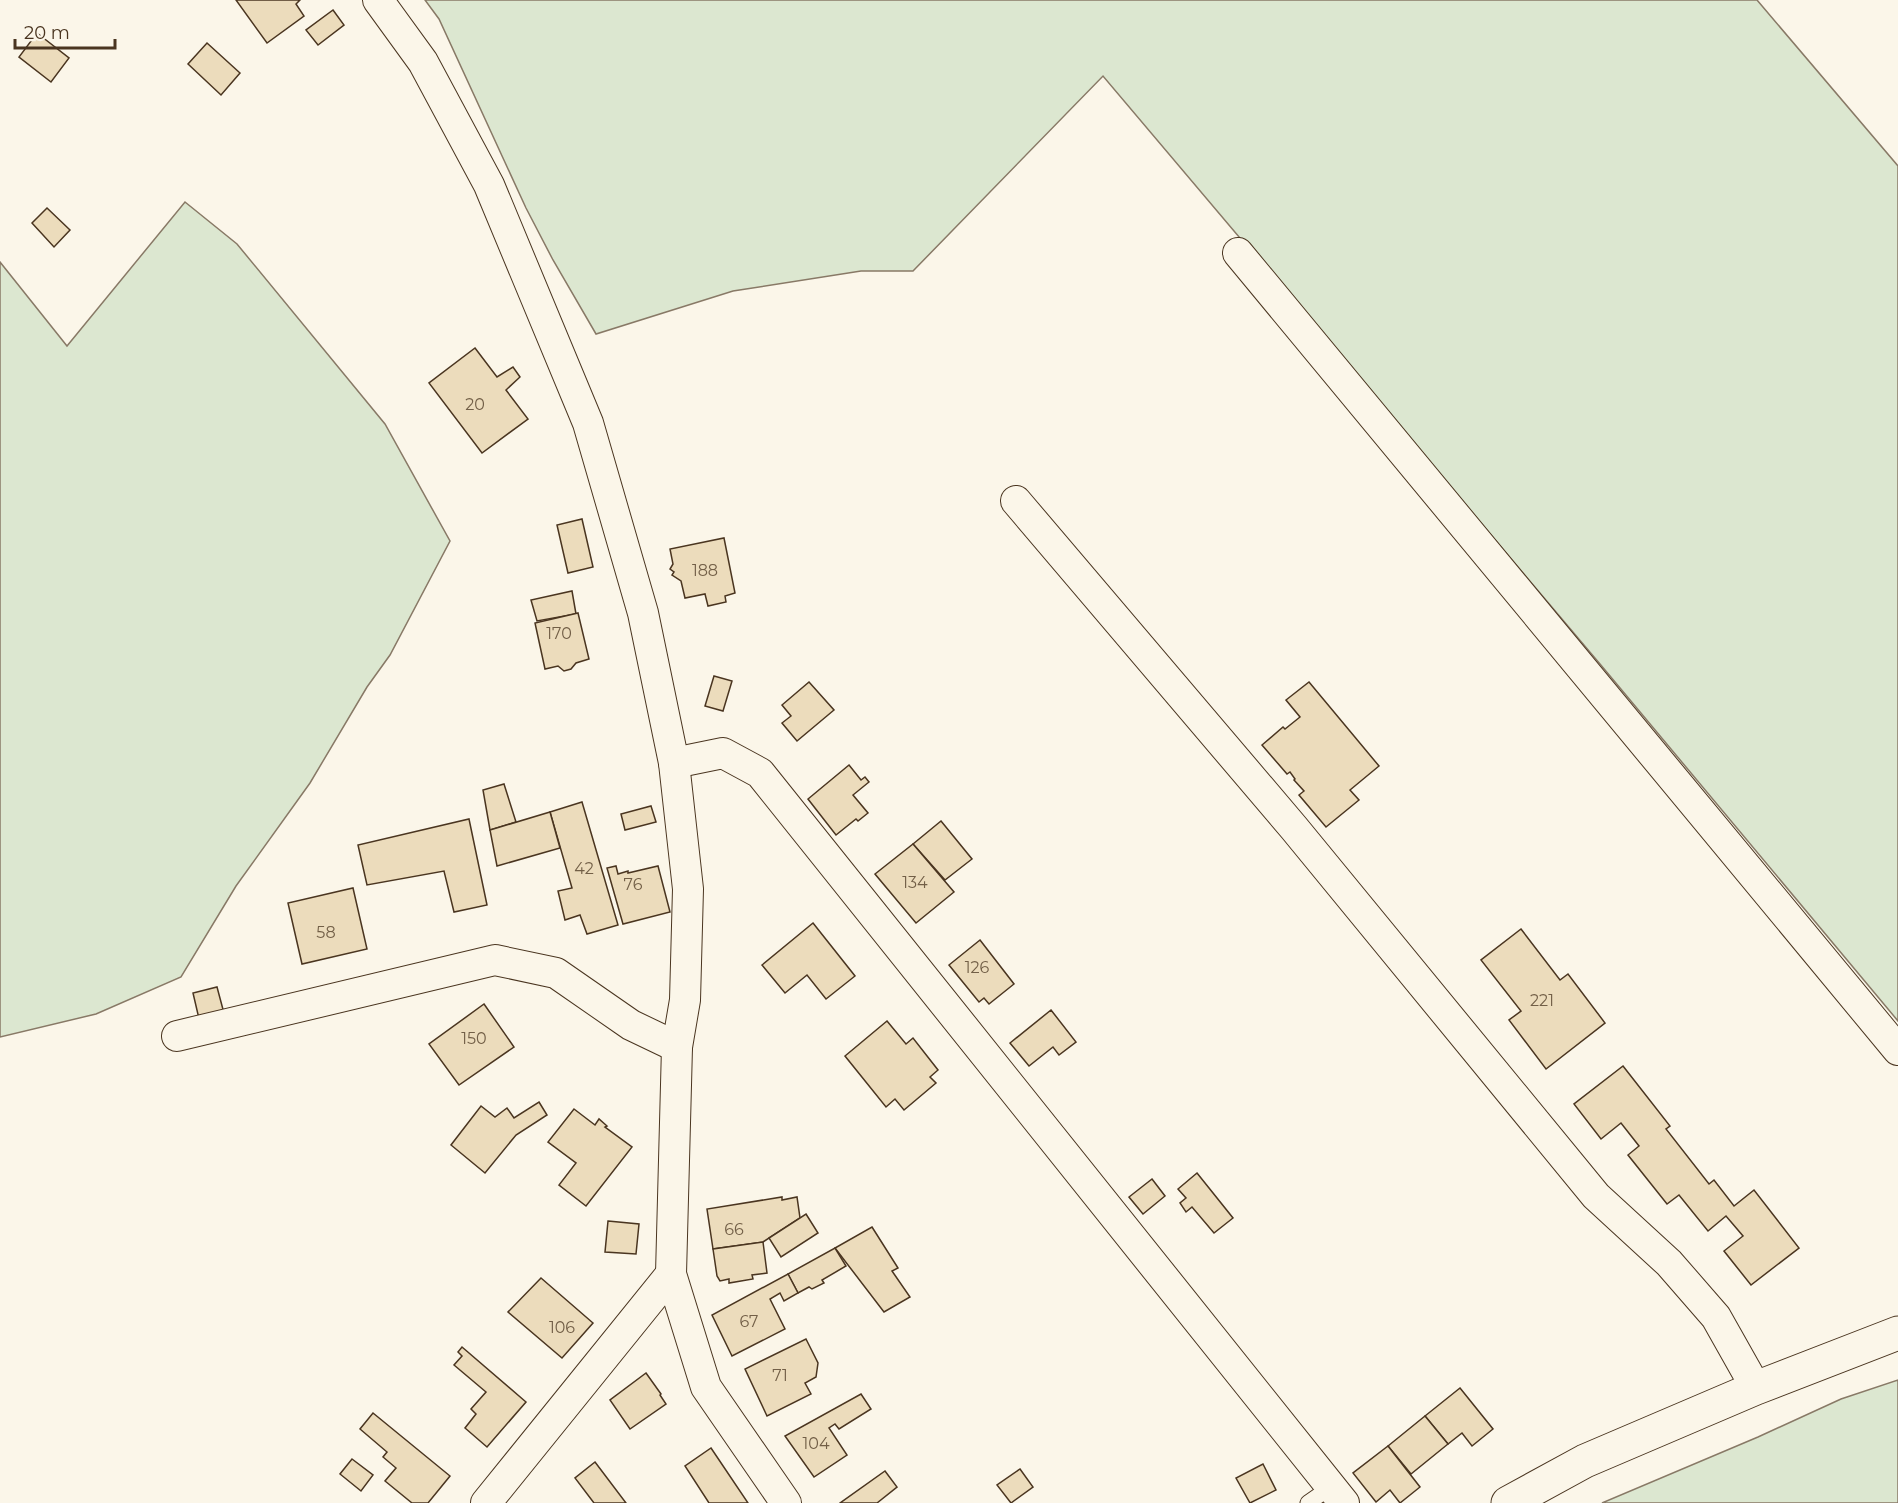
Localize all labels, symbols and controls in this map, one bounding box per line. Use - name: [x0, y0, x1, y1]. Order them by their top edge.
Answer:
- scale bar: [15, 12, 116, 50]
- text: 20 m: [24, 22, 70, 44]
- house number: 20: [465, 395, 485, 414]
- house number: 188: [692, 561, 718, 580]
- house number: 170: [546, 624, 572, 643]
- house number: 42: [574, 859, 594, 878]
- house number: 134: [902, 873, 928, 892]
- house number: 76: [624, 875, 643, 894]
- house number: 58: [316, 923, 336, 942]
- house number: 126: [965, 958, 990, 977]
- house number: 221: [1530, 991, 1554, 1010]
- house number: 150: [461, 1029, 487, 1048]
- house number: 66: [724, 1220, 744, 1239]
- house number: 67: [739, 1312, 759, 1331]
- house number: 106: [549, 1318, 575, 1337]
- house number: 71: [772, 1366, 788, 1385]
- house number: 104: [803, 1434, 830, 1453]

